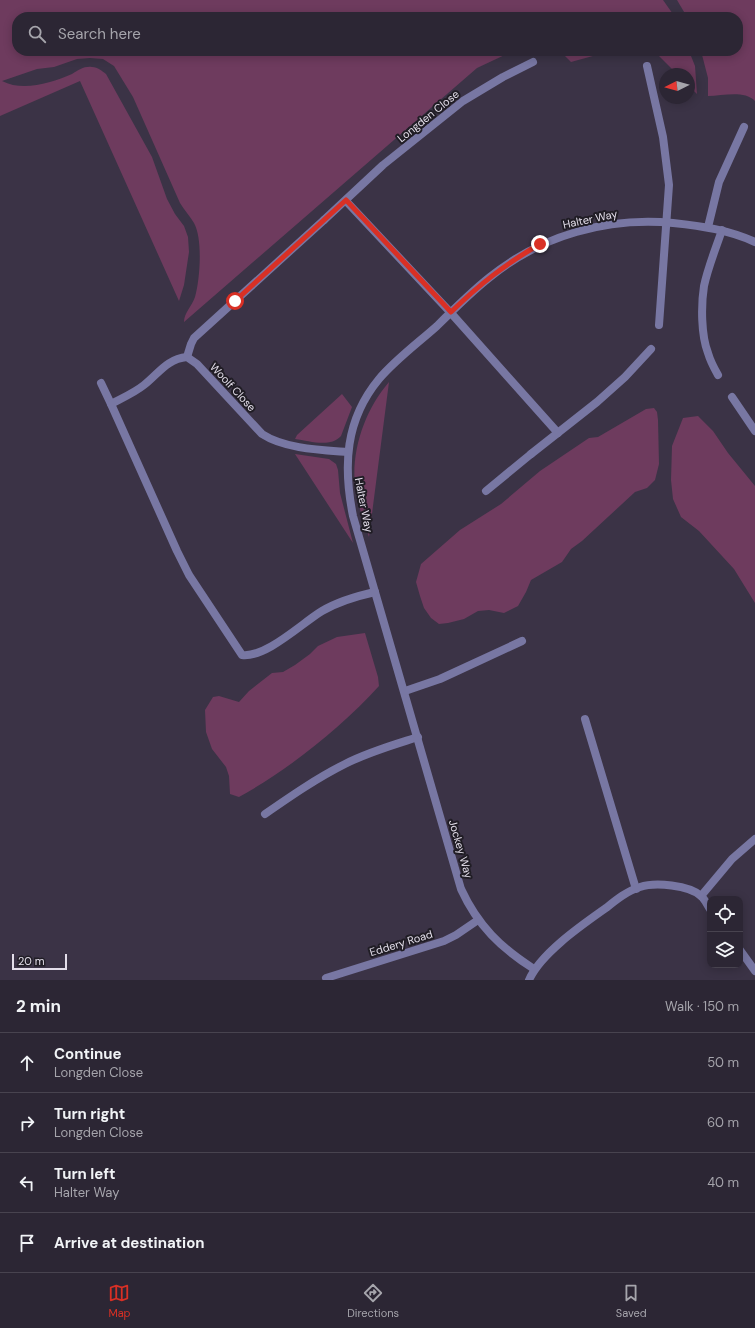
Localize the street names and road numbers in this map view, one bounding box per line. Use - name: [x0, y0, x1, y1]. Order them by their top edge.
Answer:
- street label: Longden Close: [394, 87, 462, 145]
- street label: Halter Way: [561, 206, 619, 232]
- street label: Woolf Close: [207, 360, 259, 414]
- street label: Halter Way: [352, 476, 376, 534]
- street label: Jockey Way: [446, 818, 476, 880]
- street label: Eddery Road: [368, 927, 434, 959]

